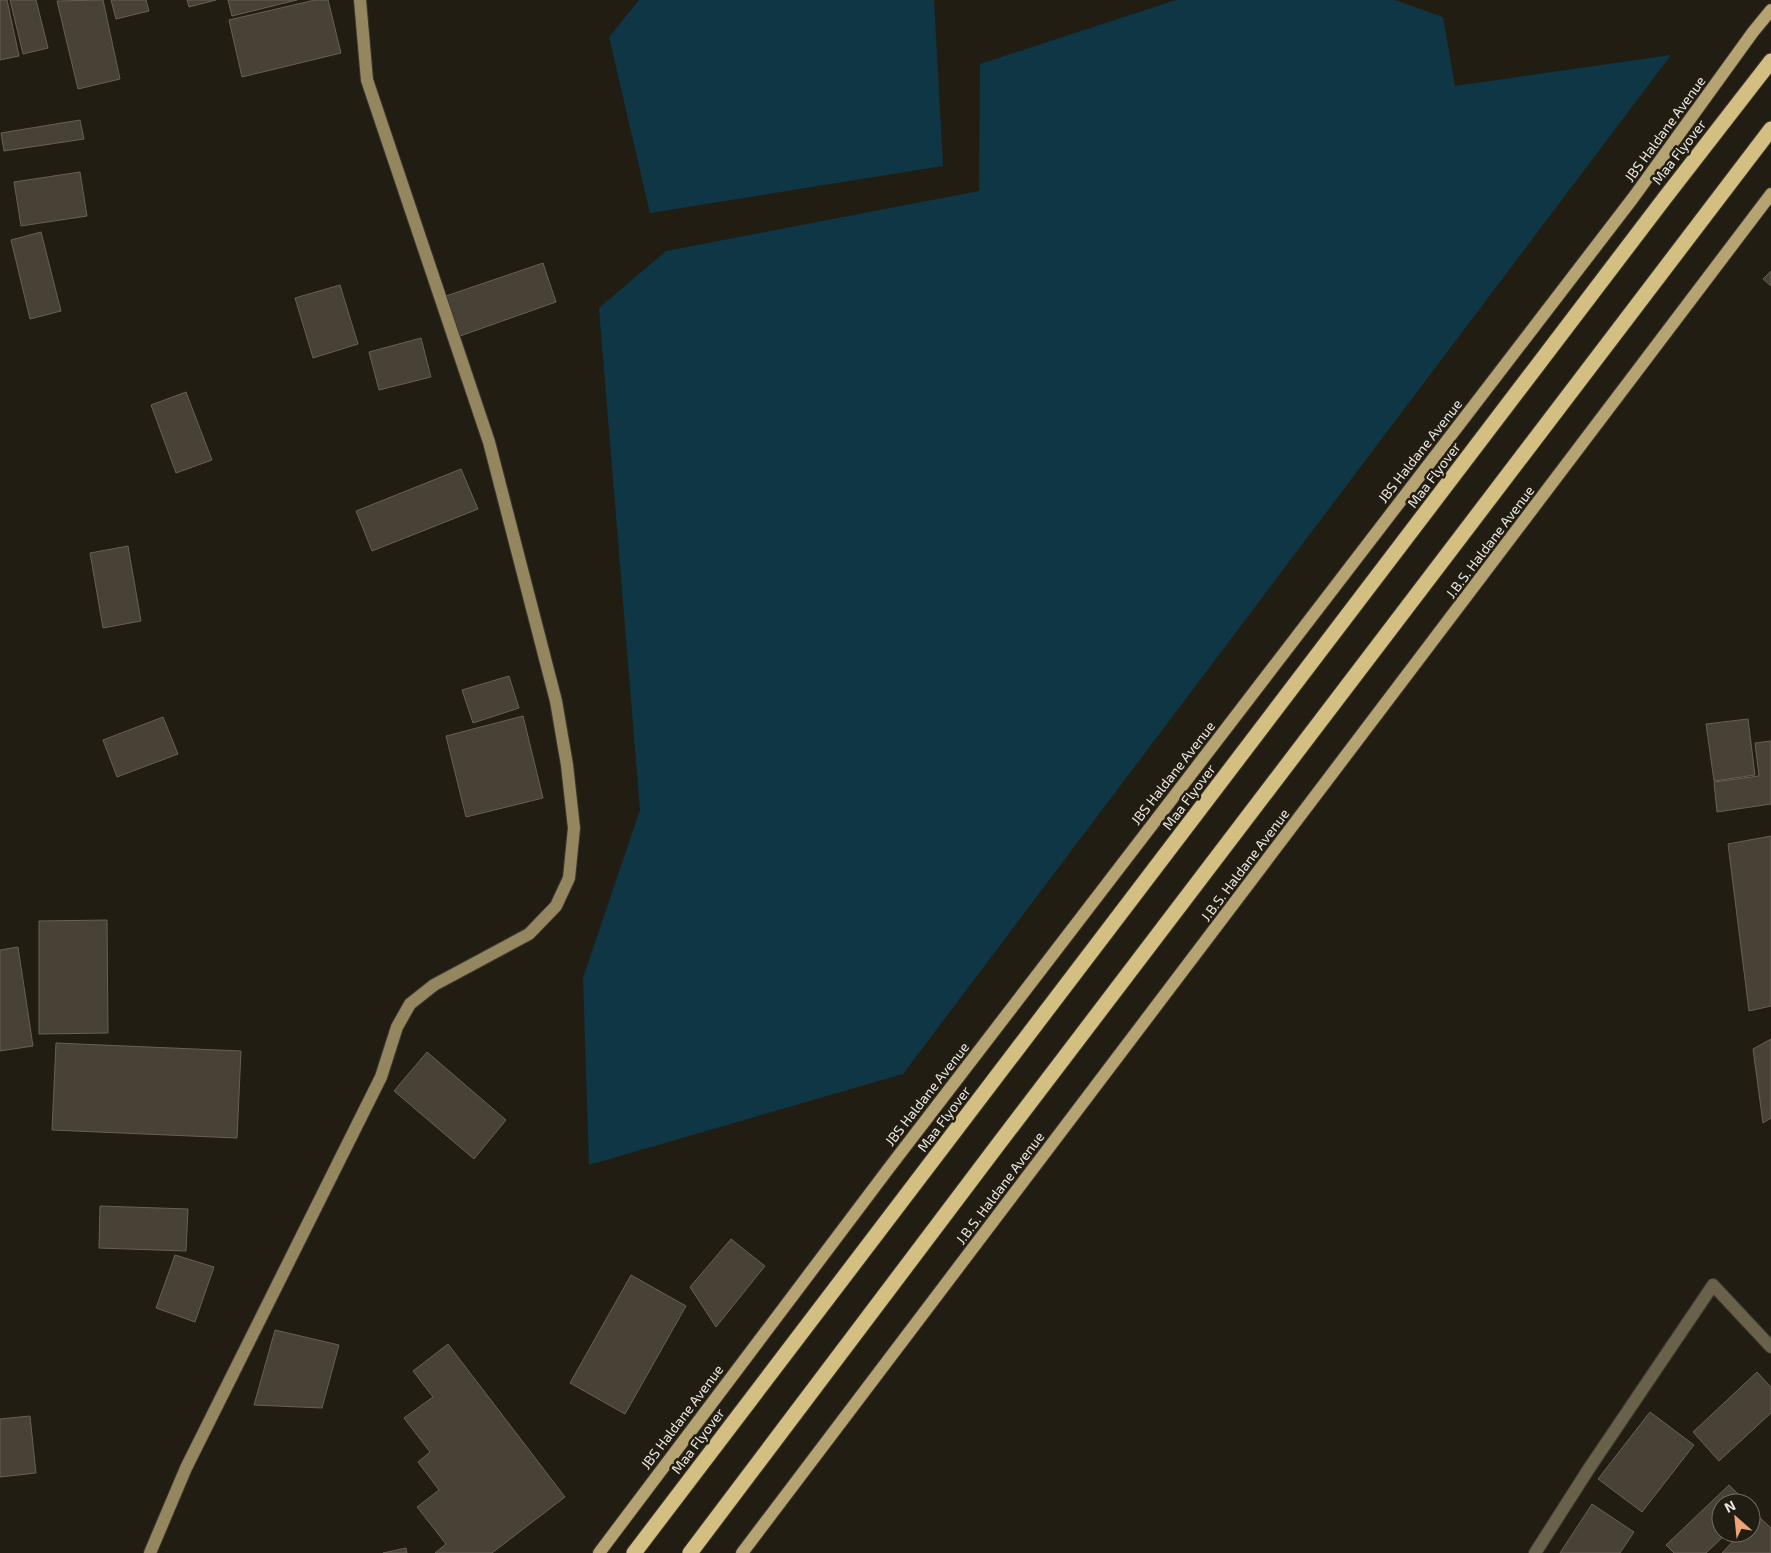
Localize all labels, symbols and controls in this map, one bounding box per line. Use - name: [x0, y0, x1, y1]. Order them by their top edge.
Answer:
- street label: JBS Haldane Avenue: [1620, 72, 1709, 185]
- street label: Maa Flyover: [1648, 115, 1709, 188]
- street label: JBS Haldane Avenue: [1374, 396, 1465, 506]
- street label: Maa Flyover: [1403, 438, 1464, 511]
- street label: J.B.S. Haldane Avenue: [1442, 482, 1537, 601]
- street label: JBS Haldane Avenue: [1127, 718, 1218, 828]
- street label: Maa Flyover: [1158, 760, 1219, 833]
- street label: J.B.S. Haldane Avenue: [1197, 805, 1292, 924]
- street label: JBS Haldane Avenue: [881, 1039, 972, 1149]
- street label: Maa Flyover: [913, 1082, 974, 1155]
- street label: J.B.S. Haldane Avenue: [952, 1128, 1047, 1247]
- street label: JBS Haldane Avenue: [637, 1361, 727, 1472]
- street label: Maa Flyover: [667, 1404, 728, 1477]
- north arrow: [1711, 1493, 1761, 1543]
- text: N: [1722, 1496, 1738, 1516]

